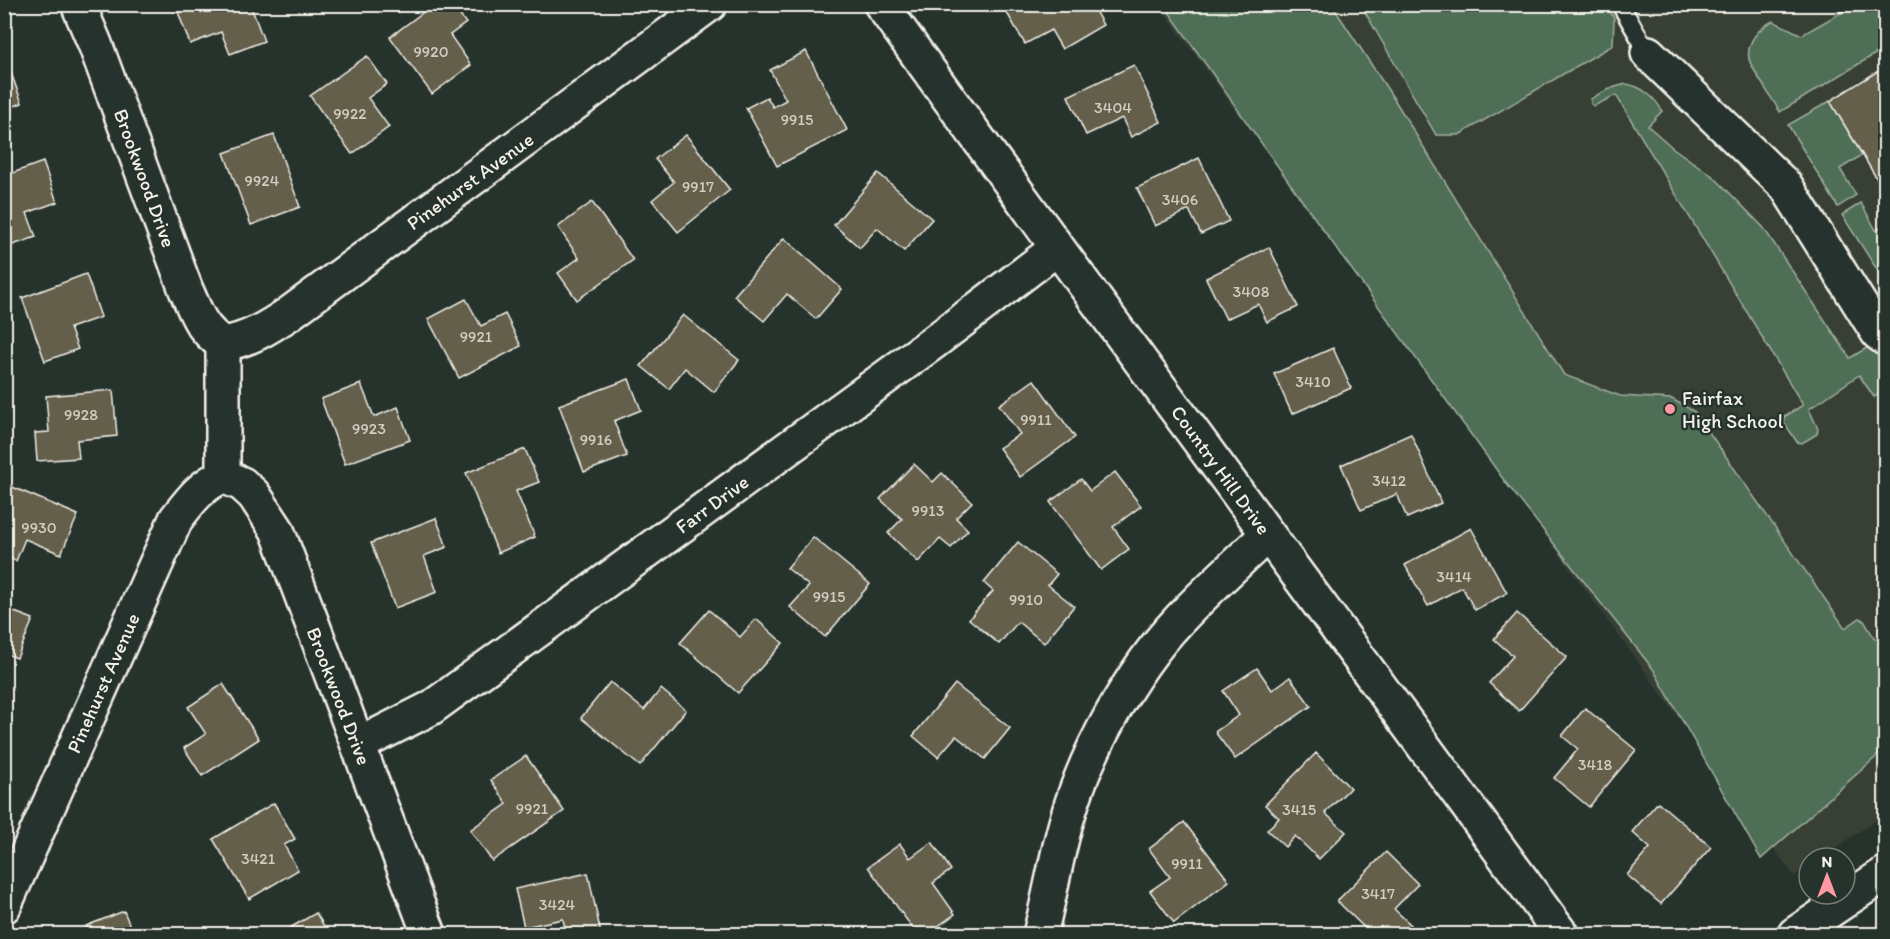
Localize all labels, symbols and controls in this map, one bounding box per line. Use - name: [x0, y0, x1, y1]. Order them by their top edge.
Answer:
- house number: 9920: [413, 42, 449, 61]
- house number: 3404: [1094, 98, 1132, 117]
- house number: 9922: [333, 104, 367, 123]
- street label: Brookwood Drive: [109, 105, 181, 251]
- house number: 9915: [781, 110, 813, 129]
- street label: Pinehurst Avenue: [402, 127, 538, 235]
- house number: 9924: [245, 171, 280, 190]
- house number: 9917: [682, 177, 714, 196]
- house number: 3406: [1162, 190, 1198, 209]
- house number: 3408: [1233, 282, 1270, 301]
- house number: 9921: [460, 327, 493, 346]
- house number: 3410: [1295, 372, 1331, 391]
- place label: Fairfax High School: [1682, 386, 1784, 433]
- street label: Country Hill Drive: [1166, 401, 1276, 539]
- marker: Fairfax High School: [1663, 402, 1677, 416]
- house number: 9928: [64, 405, 98, 424]
- house number: 9911: [1020, 410, 1052, 429]
- house number: 9923: [352, 419, 386, 438]
- house number: 9916: [580, 430, 612, 449]
- street label: Farr Drive: [671, 469, 753, 539]
- house number: 3412: [1372, 471, 1407, 490]
- house number: 9913: [912, 501, 945, 520]
- house number: 9930: [21, 518, 57, 537]
- house number: 3414: [1436, 567, 1472, 586]
- house number: 9915: [813, 587, 845, 606]
- house number: 9910: [1009, 590, 1043, 609]
- street label: Pinehurst Avenue: [61, 609, 145, 757]
- street label: Brookwood Drive: [302, 624, 376, 768]
- house number: 3418: [1578, 755, 1612, 774]
- house number: 9921: [516, 799, 549, 818]
- house number: 3415: [1282, 800, 1316, 819]
- north arrow: [1797, 846, 1857, 906]
- house number: 3421: [241, 849, 276, 868]
- text: N: [1822, 852, 1832, 871]
- house number: 9911: [1171, 854, 1203, 873]
- house number: 3417: [1361, 884, 1395, 903]
- house number: 3424: [539, 895, 576, 914]

